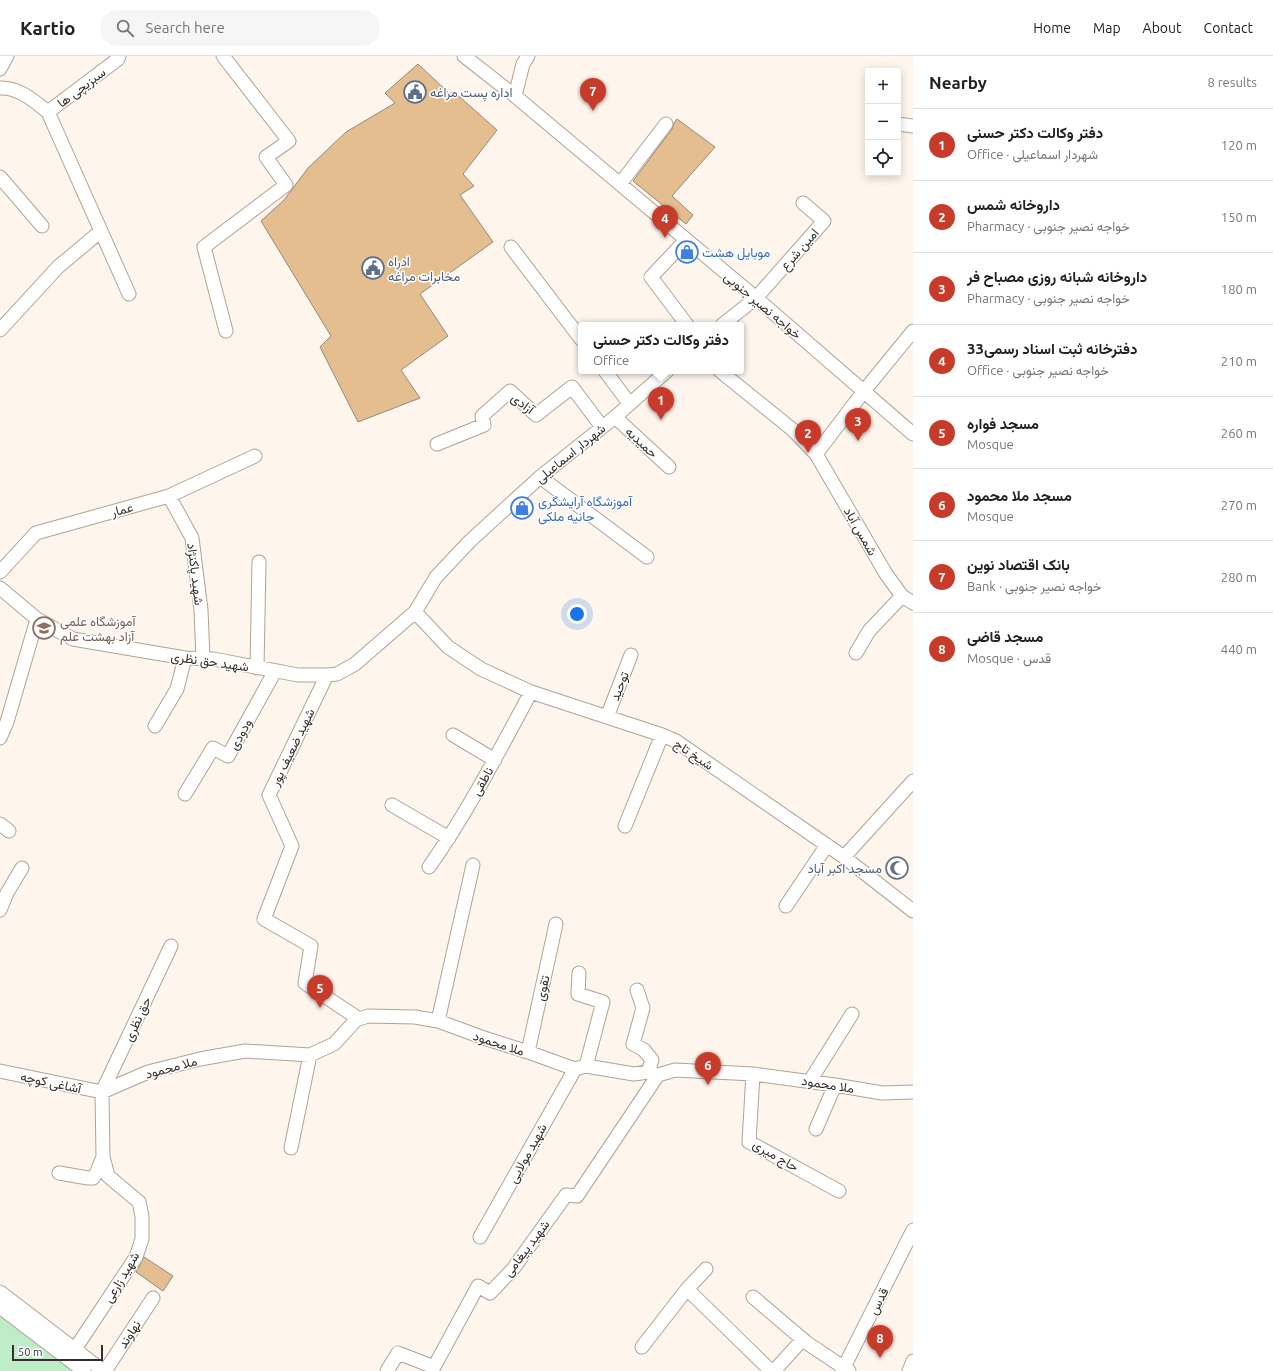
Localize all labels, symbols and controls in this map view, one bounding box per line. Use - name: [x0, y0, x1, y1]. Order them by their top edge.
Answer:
- search box: [100, 10, 380, 46]
- text: Kartio: [20, 17, 76, 39]
- icon: search: [114, 17, 136, 39]
- text: Search here: [146, 19, 225, 36]
- text: Home: [1033, 20, 1071, 36]
- text: Map: [1093, 20, 1121, 36]
- text: About: [1143, 20, 1182, 36]
- text: Contact: [1204, 20, 1253, 36]
- street label: سبزیچی ها: [54, 64, 110, 112]
- map controls: [865, 68, 901, 176]
- button: +: [865, 68, 901, 104]
- text: Nearby: [929, 73, 987, 92]
- text: 8 results: [1207, 75, 1257, 89]
- pin: 7: [580, 78, 606, 111]
- public building icon: اداره پست مراغه: [402, 79, 428, 105]
- place label: اداره پست مراغه: [430, 85, 512, 102]
- button: −: [865, 104, 901, 140]
- text: دفتر وکالت دکتر حسنی: [967, 124, 1103, 141]
- text: 1: [938, 138, 946, 152]
- text: 120 m: [1221, 138, 1257, 152]
- button: locate: [865, 140, 901, 176]
- text: Office · شهردار اسماعیلی: [967, 147, 1098, 161]
- text: داروخانه شمس: [967, 196, 1060, 213]
- pin: 4: [652, 205, 678, 238]
- text: 2: [938, 210, 946, 224]
- text: 150 m: [1221, 210, 1257, 224]
- text: Pharmacy · خواجه نصیر جنوبی: [967, 219, 1130, 233]
- street label: امین شرع: [777, 225, 823, 275]
- shop icon: موبایل هشت: [674, 239, 700, 265]
- place label: موبایل هشت: [702, 245, 770, 261]
- place label: ادراه مخابرات مراغه: [388, 254, 460, 285]
- public building icon: ادراه مخابرات مراغه: [360, 255, 386, 281]
- text: داروخانه شبانه روزی مصباح فر: [967, 268, 1147, 285]
- street label: خواجه نصیر جنوبی: [720, 269, 805, 343]
- text: 3: [938, 282, 946, 296]
- text: 180 m: [1221, 282, 1257, 296]
- text: Pharmacy · خواجه نصیر جنوبی: [967, 291, 1130, 305]
- popup: [578, 322, 744, 374]
- text: دفتر وکالت دکتر حسنی: [593, 331, 729, 348]
- text: دفترخانه ثبت اسناد رسمی33: [967, 340, 1137, 357]
- text: Office: [593, 353, 629, 367]
- text: 4: [938, 354, 946, 368]
- text: 210 m: [1221, 354, 1257, 368]
- text: Office · خواجه نصیر جنوبی: [967, 363, 1109, 377]
- pin: 1: [648, 387, 674, 420]
- street label: آزادی: [508, 390, 538, 418]
- pin: 3: [845, 408, 871, 441]
- text: مسجد فواره: [967, 415, 1039, 432]
- pin: 2: [795, 420, 821, 453]
- street label: شهردار اسماعیلی: [532, 421, 609, 487]
- street label: حمیدیه: [622, 424, 661, 461]
- text: 5: [938, 426, 946, 440]
- text: 260 m: [1221, 426, 1257, 440]
- text: Mosque: [967, 437, 1014, 451]
- text: مسجد ملا محمود: [967, 487, 1072, 504]
- place label: آموزشگاه آرایشگری حانیه ملکی: [538, 494, 633, 525]
- shop icon: آموزشگاه آرایشگری حانیه ملکی: [509, 495, 535, 521]
- text: 6: [938, 498, 946, 512]
- text: 270 m: [1221, 498, 1257, 512]
- street label: عمار: [109, 499, 135, 521]
- street label: شمس آباد: [840, 504, 880, 559]
- text: Mosque: [967, 509, 1014, 523]
- street label: شهید پاکنژاد: [182, 542, 207, 606]
- text: بانک اقتصاد نوین: [967, 556, 1070, 573]
- text: 7: [938, 570, 946, 584]
- text: 280 m: [1221, 570, 1257, 584]
- text: Bank · خواجه نصیر جنوبی: [967, 579, 1101, 593]
- your location: [567, 604, 587, 624]
- place label: آموزشگاه علمی آزاد بهشت علم: [60, 614, 136, 645]
- school or university icon: آموزشگاه علمی آزاد بهشت علم: [31, 615, 57, 641]
- text: مسجد قاضی: [967, 628, 1043, 645]
- text: 8: [938, 642, 946, 656]
- text: 440 m: [1221, 642, 1257, 656]
- street label: شهید حق نظری: [170, 649, 250, 675]
- text: Mosque · قدس: [967, 651, 1051, 665]
- street label: توحید: [607, 669, 633, 703]
- street label: شهید ضعیف پور: [267, 706, 319, 790]
- street label: ودودی: [226, 716, 256, 753]
- street label: شیخ تاج: [670, 736, 716, 775]
- street label: ناطقی: [468, 764, 498, 799]
- mosque icon: مسجد اکبر آباد: [884, 855, 910, 881]
- place label: مسجد اکبر آباد: [808, 861, 882, 877]
- street label: تقوی: [532, 974, 554, 1003]
- pin: 5: [307, 975, 333, 1008]
- street label: حق نظری: [121, 994, 155, 1044]
- street label: ملا محمود: [471, 1028, 526, 1060]
- pin: 6: [695, 1052, 721, 1085]
- street label: ملا محمود: [144, 1053, 199, 1083]
- street label: آشاغی کوچه: [19, 1069, 84, 1098]
- street label: ملا محمود: [800, 1073, 855, 1097]
- street label: شهید مولایی: [505, 1121, 551, 1186]
- street label: حاج میری: [749, 1136, 801, 1176]
- street label: شهید پیغامی: [500, 1217, 554, 1281]
- street label: شهید زارعی: [100, 1249, 143, 1306]
- street label: قدس: [865, 1285, 892, 1318]
- street label: نهاوند: [115, 1317, 145, 1351]
- pin: 8: [867, 1325, 893, 1358]
- scale bar: [12, 1343, 103, 1362]
- text: 50 m: [18, 1346, 42, 1358]

